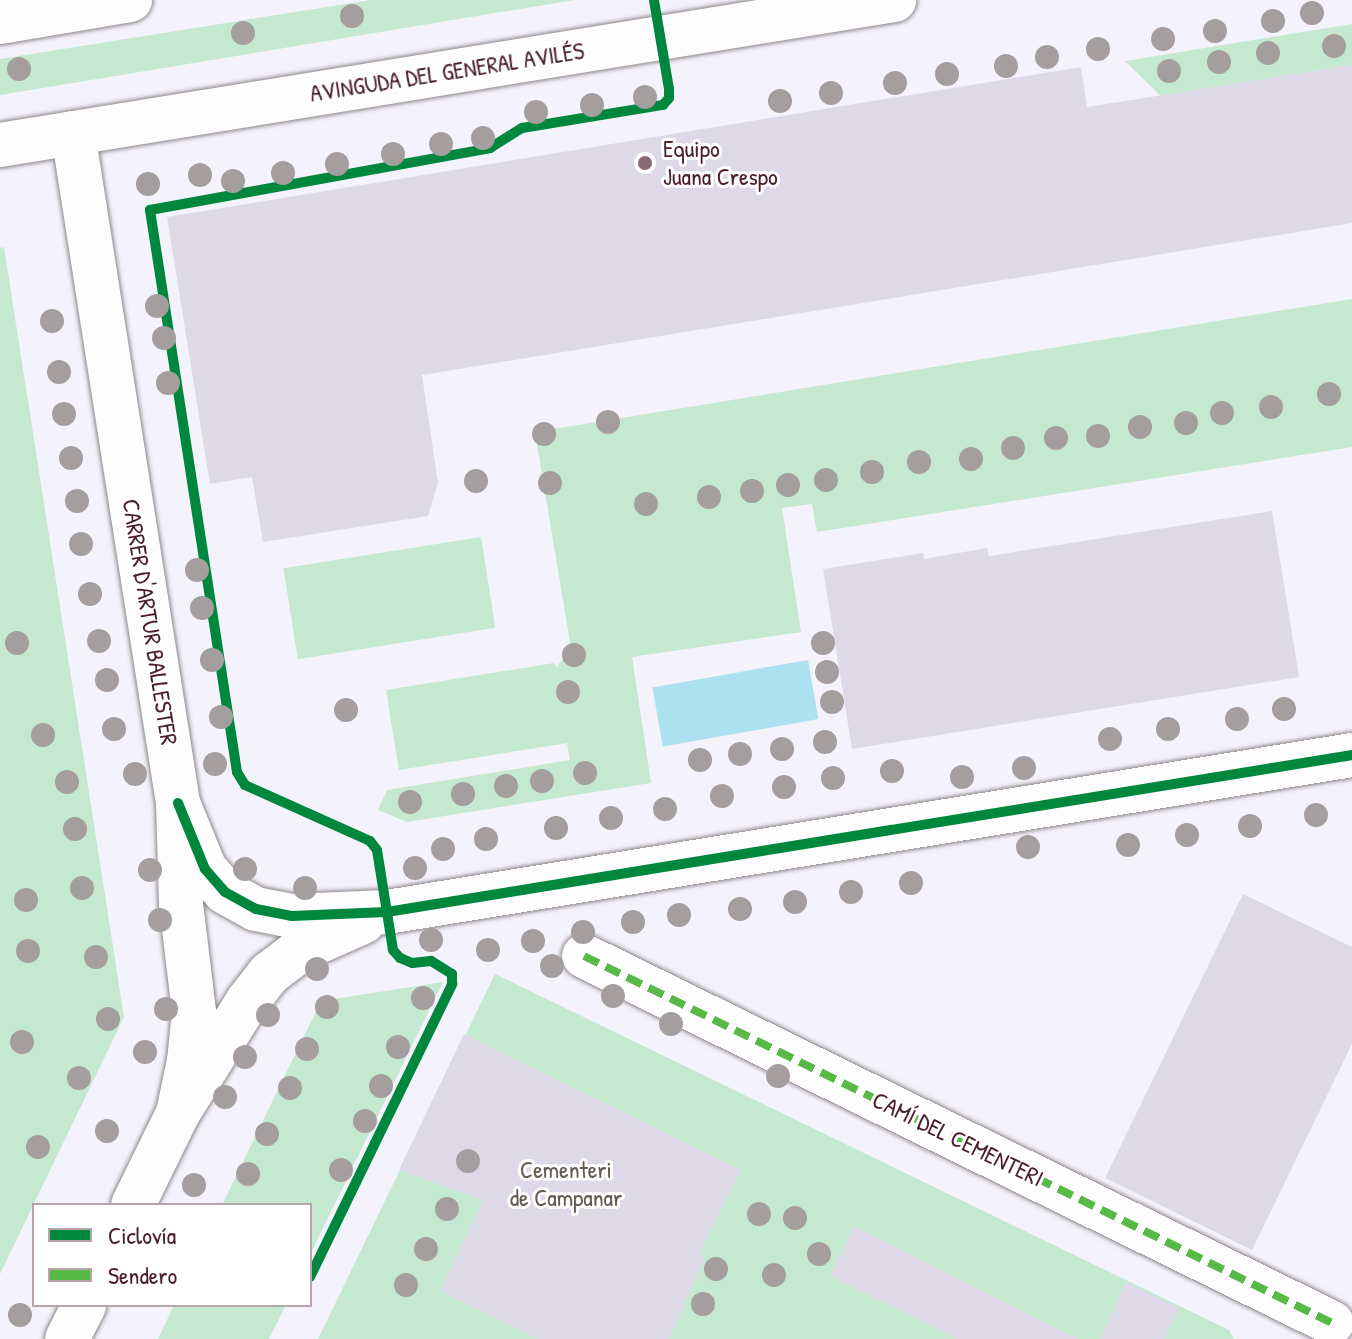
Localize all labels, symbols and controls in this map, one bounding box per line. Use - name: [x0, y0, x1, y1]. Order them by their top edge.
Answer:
- street label: AVINGUDA DEL GENERAL AVILÉS: [308, 36, 586, 108]
- place label: Equipo Juana Crespo: [663, 135, 778, 191]
- marker: Equipo Juana Crespo: [634, 152, 656, 174]
- street label: CARRER D'ARTUR BALLESTER: [116, 497, 184, 747]
- street label: CAMÍ DEL CEMENTERI: [868, 1085, 1048, 1193]
- park label: Cementeri de Campanar: [510, 1156, 622, 1212]
- legend: [32, 1203, 312, 1307]
- text: Ciclovía: [108, 1219, 176, 1251]
- text: Sendero: [108, 1259, 177, 1291]

